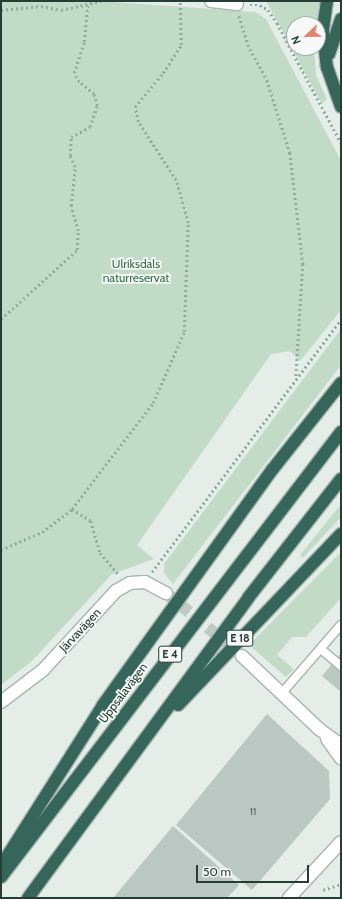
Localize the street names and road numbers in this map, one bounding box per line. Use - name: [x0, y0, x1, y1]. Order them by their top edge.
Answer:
- street label: Järvavägen: [56, 605, 104, 655]
- road number: E 18: [226, 629, 254, 647]
- road number: E 4: [158, 645, 182, 663]
- street label: Uppsalavägen: [96, 660, 150, 726]

